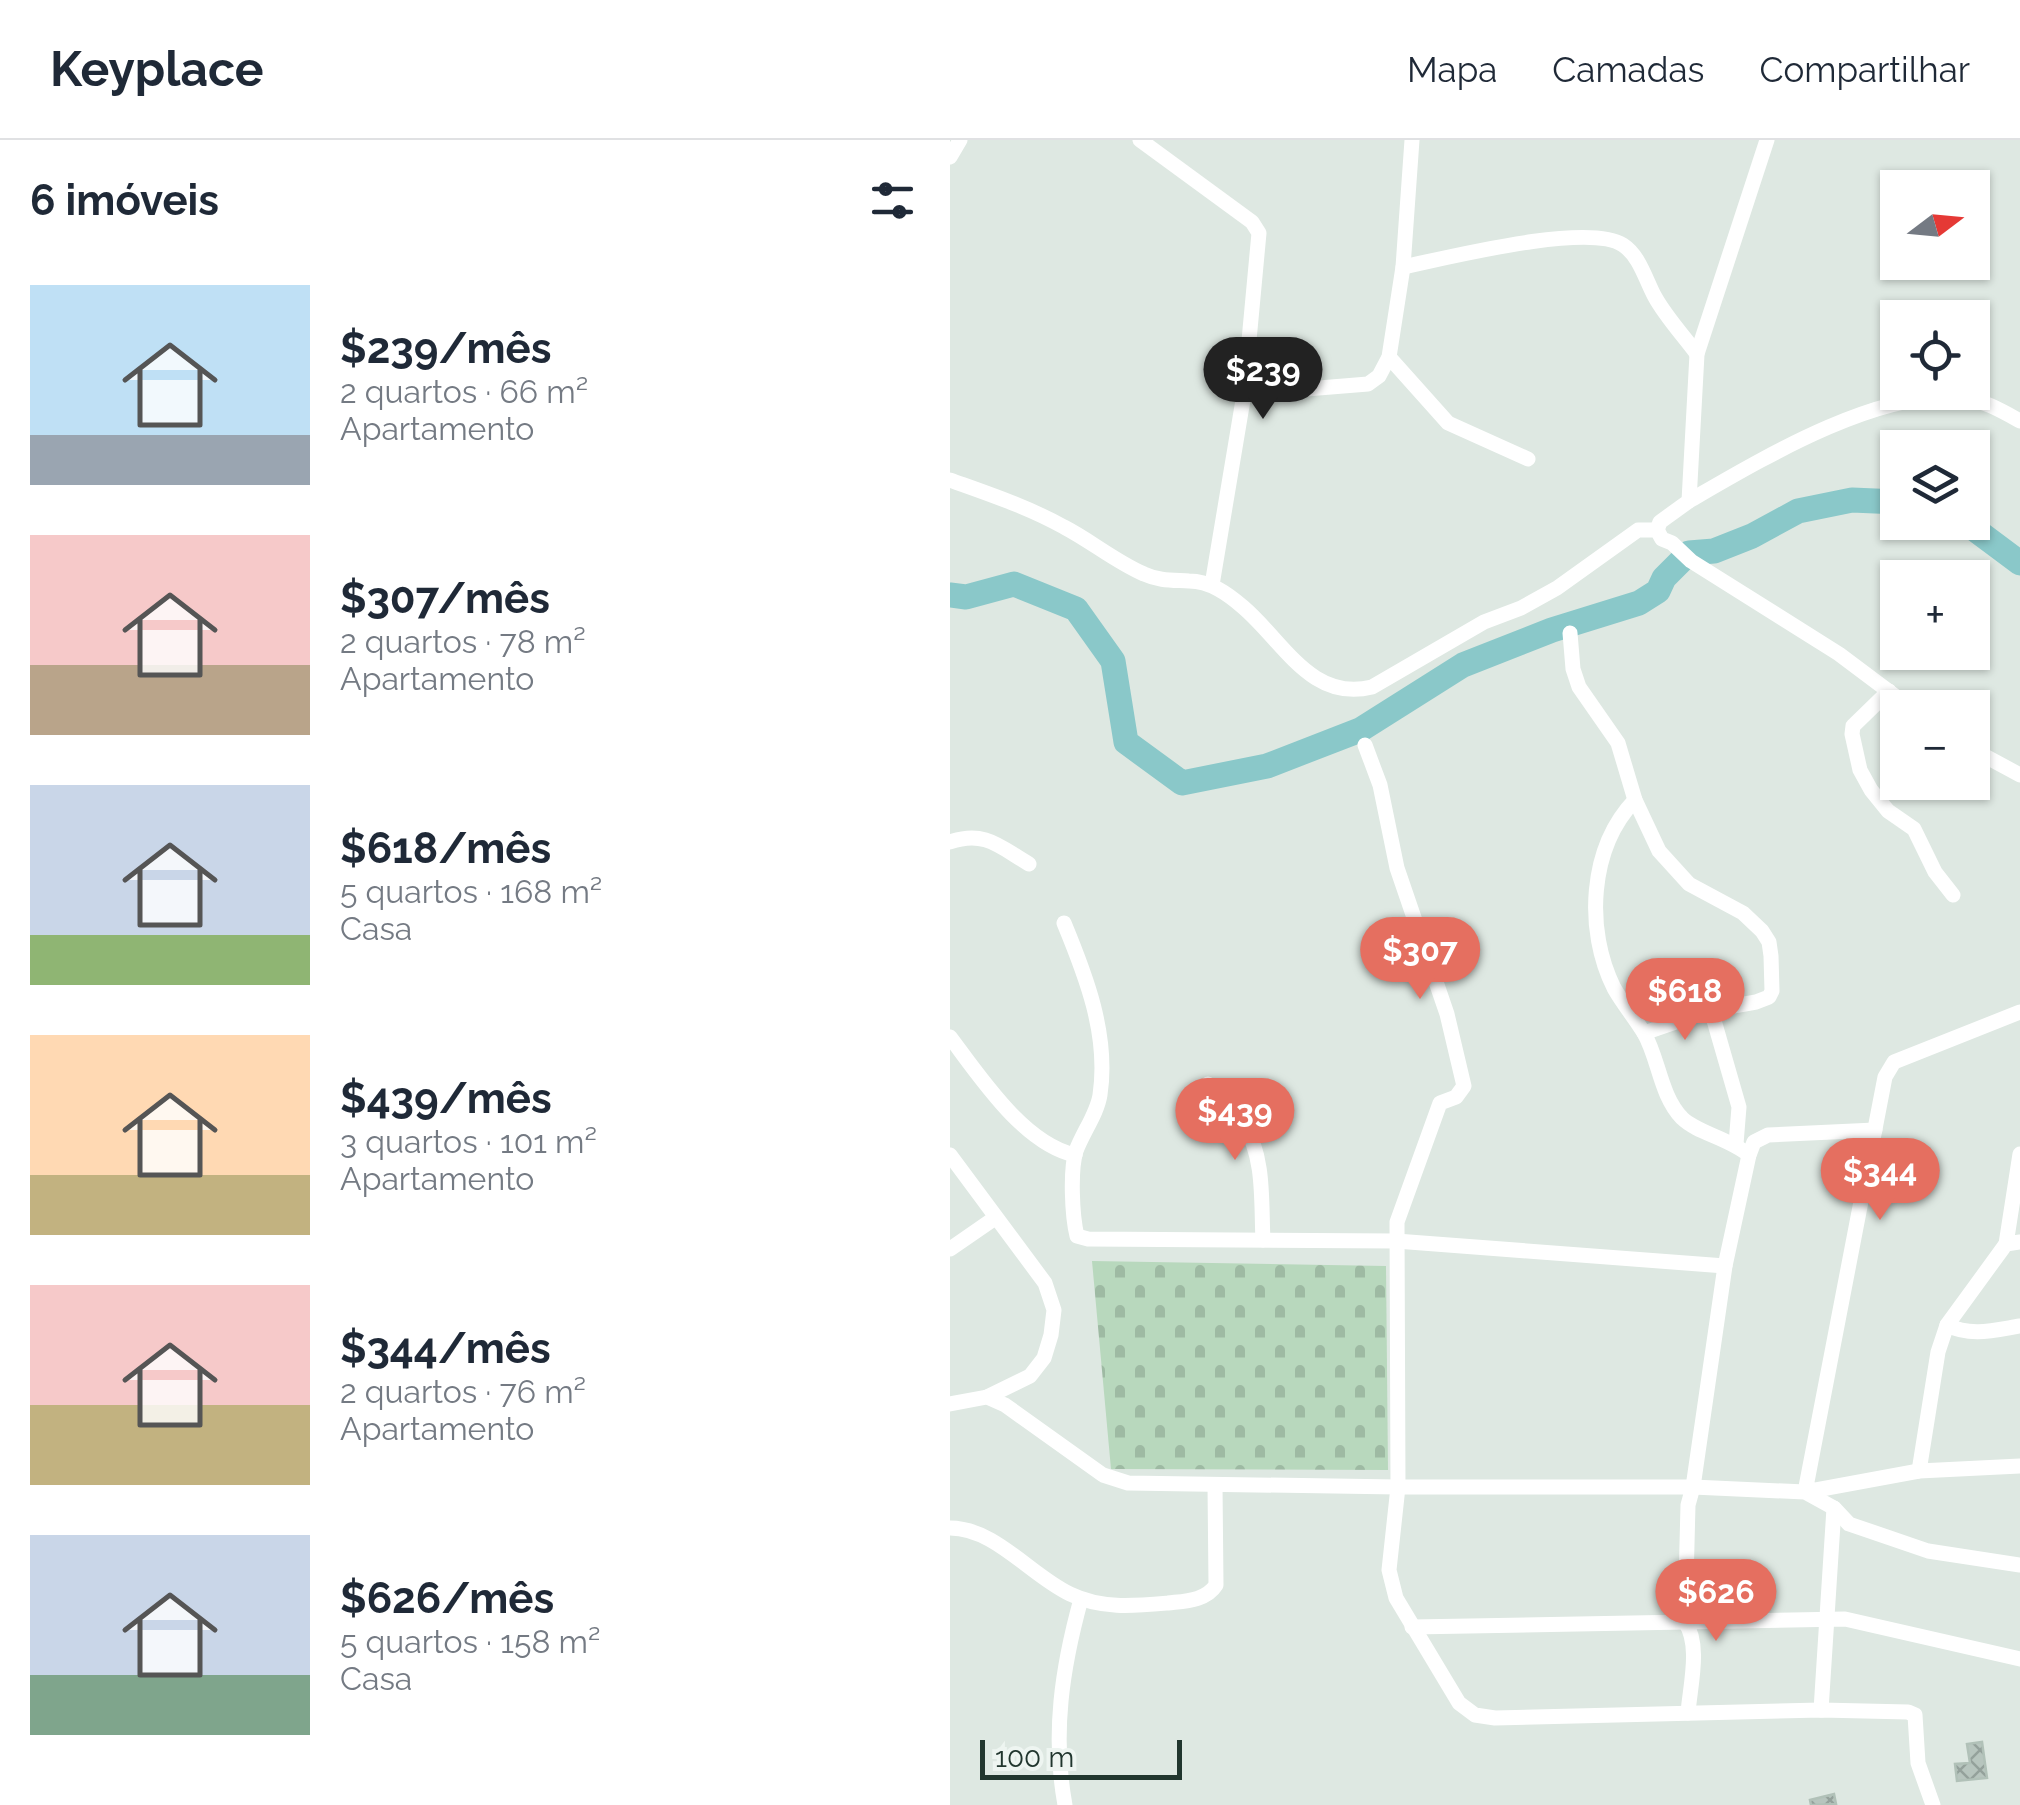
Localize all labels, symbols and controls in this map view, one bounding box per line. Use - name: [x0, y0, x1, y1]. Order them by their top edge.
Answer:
- text: Keyplace: [50, 41, 264, 97]
- text: Mapa: [1407, 49, 1497, 90]
- text: Camadas: [1552, 49, 1704, 90]
- text: Compartilhar: [1759, 49, 1970, 90]
- north arrow: [1880, 170, 1990, 280]
- map controls: [1880, 170, 1990, 800]
- icon: filters: [865, 173, 920, 228]
- text: 6 imóveis: [30, 176, 219, 225]
- button: locate: [1880, 300, 1990, 410]
- text: $239/mês: [340, 324, 551, 373]
- icon: home: [110, 325, 230, 445]
- pin: $239: [1204, 337, 1322, 422]
- text: $239: [1225, 351, 1301, 388]
- text: 2 quartos · 66 m²: [340, 373, 588, 410]
- text: Apartamento: [340, 410, 534, 447]
- button: layers: [1880, 430, 1990, 540]
- button: +: [1880, 560, 1990, 670]
- text: $307/mês: [340, 574, 550, 623]
- icon: home: [110, 575, 230, 695]
- text: 2 quartos · 78 m²: [340, 623, 586, 660]
- text: Apartamento: [340, 660, 534, 697]
- button: −: [1880, 690, 1990, 800]
- text: $618/mês: [340, 824, 551, 873]
- icon: home: [110, 825, 230, 945]
- text: 5 quartos · 168 m²: [340, 873, 602, 910]
- text: Casa: [340, 910, 412, 947]
- pin: $307: [1361, 917, 1479, 1002]
- text: $307: [1382, 931, 1458, 968]
- pin: $618: [1626, 958, 1744, 1043]
- text: $618: [1648, 972, 1722, 1009]
- text: $439/mês: [340, 1074, 552, 1123]
- icon: home: [110, 1075, 230, 1195]
- pin: $439: [1176, 1078, 1294, 1163]
- text: $439: [1197, 1092, 1273, 1129]
- text: 3 quartos · 101 m²: [340, 1123, 597, 1160]
- pin: $344: [1821, 1138, 1939, 1223]
- text: $344: [1843, 1152, 1917, 1189]
- text: Apartamento: [340, 1160, 534, 1197]
- text: $344/mês: [340, 1324, 551, 1373]
- icon: home: [110, 1325, 230, 1445]
- text: 2 quartos · 76 m²: [340, 1373, 586, 1410]
- text: Apartamento: [340, 1410, 534, 1447]
- pin: $626: [1657, 1559, 1775, 1644]
- text: $626: [1677, 1573, 1755, 1610]
- text: $626/mês: [340, 1574, 554, 1623]
- icon: home: [110, 1575, 230, 1695]
- text: 5 quartos · 158 m²: [340, 1623, 600, 1660]
- text: Casa: [340, 1660, 412, 1697]
- scale bar: [980, 1735, 1182, 1780]
- text: 100 m: [995, 1741, 1074, 1774]

